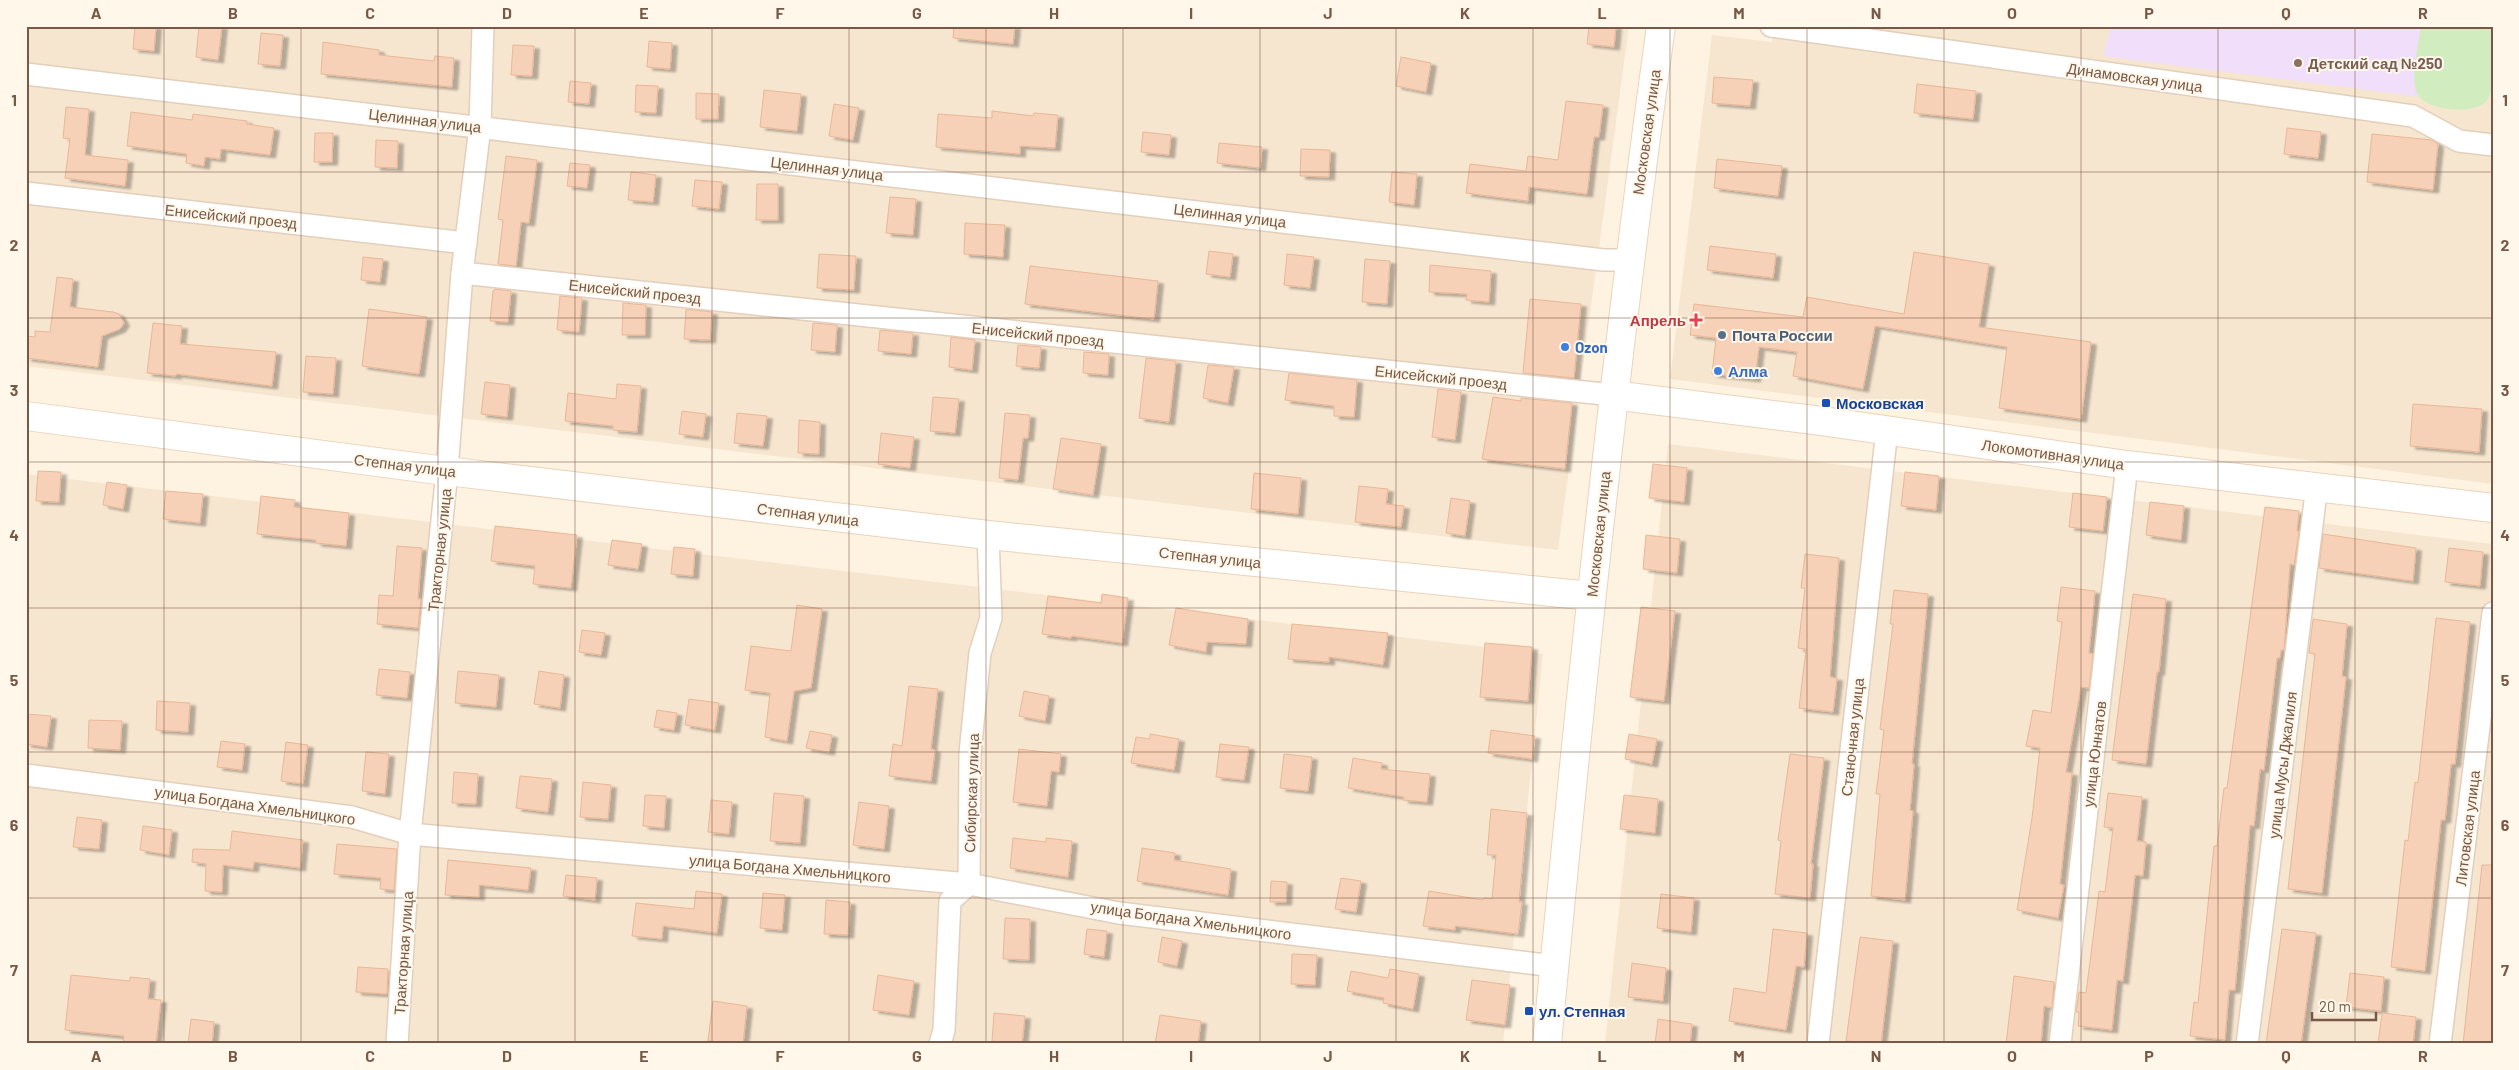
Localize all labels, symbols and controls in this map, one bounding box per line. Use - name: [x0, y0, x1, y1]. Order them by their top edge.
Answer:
- text: A: [91, 3, 102, 22]
- text: B: [228, 3, 238, 22]
- text: C: [365, 3, 375, 22]
- text: D: [502, 3, 512, 22]
- text: E: [639, 3, 649, 22]
- text: F: [776, 3, 785, 22]
- text: G: [912, 3, 922, 22]
- text: H: [1049, 3, 1059, 22]
- text: I: [1189, 3, 1193, 22]
- text: J: [1323, 3, 1333, 22]
- text: K: [1460, 3, 1470, 22]
- text: L: [1597, 3, 1607, 22]
- text: M: [1733, 3, 1745, 22]
- text: N: [1871, 3, 1881, 22]
- text: O: [2007, 3, 2017, 22]
- text: P: [2144, 3, 2154, 22]
- text: Q: [2281, 3, 2291, 22]
- text: R: [2418, 3, 2428, 22]
- place label: Детский сад №250: [2308, 54, 2443, 72]
- marker: Детский сад №250: [2292, 57, 2304, 69]
- street label: Динамовская улица: [2066, 59, 2205, 96]
- street label: Московская улица: [1628, 67, 1664, 196]
- text: 1: [11, 90, 17, 109]
- text: 1: [2502, 90, 2508, 109]
- street label: Целинная улица: [368, 104, 483, 136]
- street label: Целинная улица: [770, 152, 885, 184]
- street label: Целинная улица: [1173, 199, 1288, 231]
- street label: Енисейский проезд: [164, 200, 298, 232]
- text: 2: [10, 235, 19, 254]
- text: 2: [2501, 235, 2510, 254]
- street label: Енисейский проезд: [568, 275, 702, 307]
- place label: Апрель: [1630, 311, 1686, 329]
- marker: Апрель: [1690, 314, 1702, 326]
- street label: Енисейский проезд: [971, 318, 1105, 350]
- place label: Почта России: [1732, 326, 1833, 344]
- marker: Почта России: [1716, 329, 1728, 341]
- place label: Ozon: [1575, 338, 1608, 356]
- marker: Ozon: [1559, 341, 1571, 353]
- street label: Енисейский проезд: [1374, 361, 1508, 393]
- place label: Алма: [1728, 362, 1768, 380]
- marker: Алма: [1712, 365, 1724, 377]
- text: 3: [10, 380, 18, 399]
- text: 3: [2501, 380, 2509, 399]
- place label: Московская: [1836, 394, 1924, 412]
- marker: Московская: [1820, 397, 1832, 409]
- street label: Локомотивная улица: [1981, 435, 2126, 473]
- street label: Степная улица: [353, 450, 458, 480]
- street label: Московская улица: [1582, 470, 1614, 598]
- street label: Тракторная улица: [424, 487, 455, 613]
- street label: Степная улица: [756, 499, 861, 529]
- text: 4: [9, 525, 19, 544]
- text: 4: [2500, 525, 2510, 544]
- street label: Степная улица: [1158, 543, 1263, 571]
- text: 5: [10, 670, 19, 689]
- text: 5: [2501, 670, 2510, 689]
- street label: Станочная улица: [1837, 676, 1867, 797]
- street label: улица Мусы Джалиля: [2264, 690, 2300, 840]
- street label: улица Юннатов: [2079, 700, 2109, 808]
- street label: Сибирская улица: [960, 732, 982, 853]
- street label: Литовская улица: [2451, 769, 2483, 887]
- street label: улица Богдана Хмельницкого: [153, 782, 357, 828]
- text: 6: [10, 815, 19, 834]
- text: 6: [2501, 815, 2510, 834]
- street label: улица Богдана Хмельницкого: [688, 850, 892, 886]
- street label: Тракторная улица: [390, 890, 416, 1016]
- street label: улица Богдана Хмельницкого: [1089, 897, 1293, 943]
- text: 7: [10, 960, 18, 979]
- text: 7: [2501, 960, 2509, 979]
- scale bar: [2312, 990, 2375, 1022]
- text: 20 m: [2319, 997, 2351, 1015]
- place label: ул. Степная: [1539, 1002, 1625, 1020]
- marker: ул. Степная: [1523, 1005, 1535, 1017]
- text: A: [91, 1046, 102, 1065]
- text: B: [228, 1046, 238, 1065]
- text: C: [365, 1046, 375, 1065]
- text: D: [502, 1046, 512, 1065]
- text: E: [639, 1046, 649, 1065]
- text: F: [776, 1046, 785, 1065]
- text: G: [912, 1046, 922, 1065]
- text: H: [1049, 1046, 1059, 1065]
- text: I: [1189, 1046, 1193, 1065]
- text: J: [1323, 1046, 1333, 1065]
- text: K: [1460, 1046, 1470, 1065]
- text: L: [1597, 1046, 1607, 1065]
- text: M: [1733, 1046, 1745, 1065]
- text: N: [1871, 1046, 1881, 1065]
- text: O: [2007, 1046, 2017, 1065]
- text: P: [2144, 1046, 2154, 1065]
- text: Q: [2281, 1046, 2291, 1065]
- text: R: [2418, 1046, 2428, 1065]

